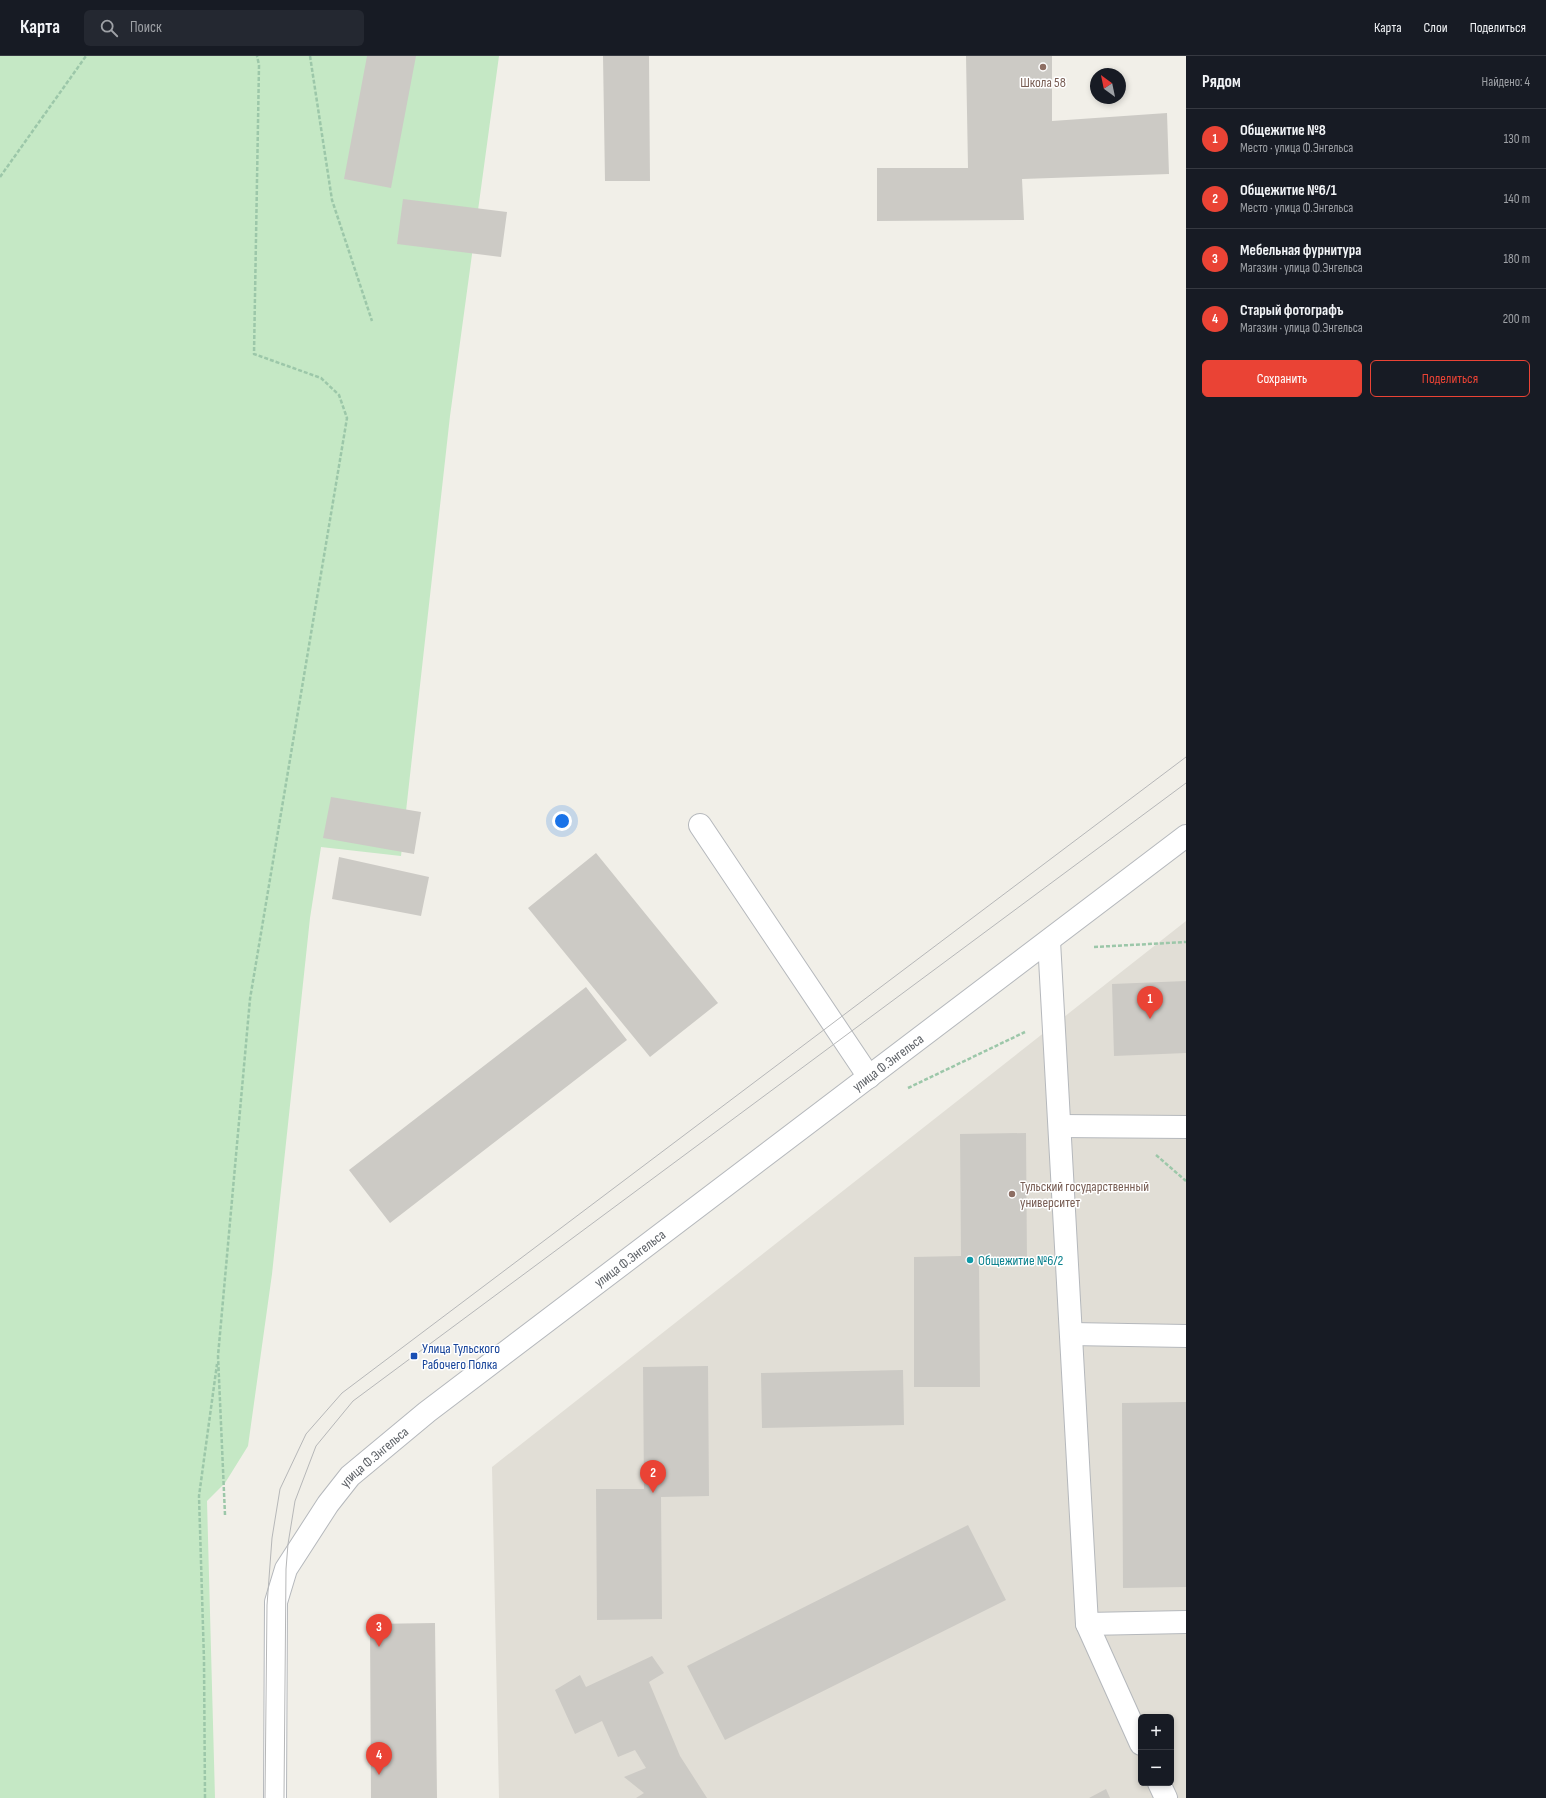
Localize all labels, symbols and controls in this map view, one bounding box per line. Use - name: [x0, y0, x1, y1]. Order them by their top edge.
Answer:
- search box: [84, 10, 364, 46]
- text: Карта: [20, 16, 60, 39]
- icon: search: [98, 17, 120, 39]
- text: Поиск: [130, 18, 162, 37]
- text: Карта: [1374, 19, 1402, 36]
- text: Слои: [1424, 19, 1448, 36]
- text: Поделиться: [1470, 19, 1526, 36]
- marker: Школа 58: [1038, 62, 1048, 72]
- north arrow: [1090, 68, 1126, 104]
- text: Рядом: [1202, 72, 1241, 92]
- place label: Школа 58: [1020, 74, 1066, 91]
- text: Найдено: 4: [1482, 74, 1530, 90]
- text: Общежитие №8: [1240, 121, 1326, 140]
- text: 1: [1212, 131, 1218, 147]
- text: 130 m: [1504, 131, 1530, 147]
- text: Место · улица Ф.Энгельса: [1240, 140, 1353, 156]
- text: Общежитие №6/1: [1240, 181, 1337, 200]
- text: 2: [1212, 191, 1218, 207]
- text: 140 m: [1504, 191, 1530, 207]
- text: Место · улица Ф.Энгельса: [1240, 200, 1353, 216]
- text: Мебельная фурнитура: [1240, 241, 1361, 260]
- text: 3: [1212, 251, 1218, 267]
- text: 180 m: [1504, 251, 1530, 267]
- text: Магазин · улица Ф.Энгельса: [1240, 260, 1363, 276]
- text: Старый фотографъ: [1240, 301, 1344, 320]
- text: 4: [1212, 311, 1218, 327]
- text: 200 m: [1503, 311, 1530, 327]
- text: Магазин · улица Ф.Энгельса: [1240, 320, 1363, 336]
- button: Сохранить: [1202, 360, 1362, 397]
- button: Поделиться: [1370, 360, 1530, 397]
- your location: [552, 811, 572, 831]
- pin: 1: [1137, 986, 1163, 1019]
- street label: улица Ф.Энгельса: [849, 1030, 927, 1095]
- place label: Тульский государственный университет: [1020, 1178, 1149, 1211]
- marker: Тульский государственный университет: [1007, 1189, 1017, 1199]
- street label: улица Ф.Энгельса: [591, 1226, 669, 1291]
- place label: Общежитие №6/2: [978, 1252, 1063, 1269]
- marker: Общежитие №6/2: [965, 1255, 975, 1265]
- place label: Улица Тульского Рабочего Полка: [422, 1340, 500, 1373]
- marker: Улица Тульского Рабочего Полка: [409, 1351, 419, 1361]
- street label: улица Ф.Энгельса: [336, 1423, 412, 1491]
- pin: 2: [640, 1460, 666, 1493]
- pin: 3: [366, 1614, 392, 1647]
- map controls: [1138, 1714, 1174, 1786]
- button: +: [1138, 1714, 1174, 1750]
- pin: 4: [366, 1742, 392, 1775]
- button: −: [1138, 1750, 1174, 1786]

